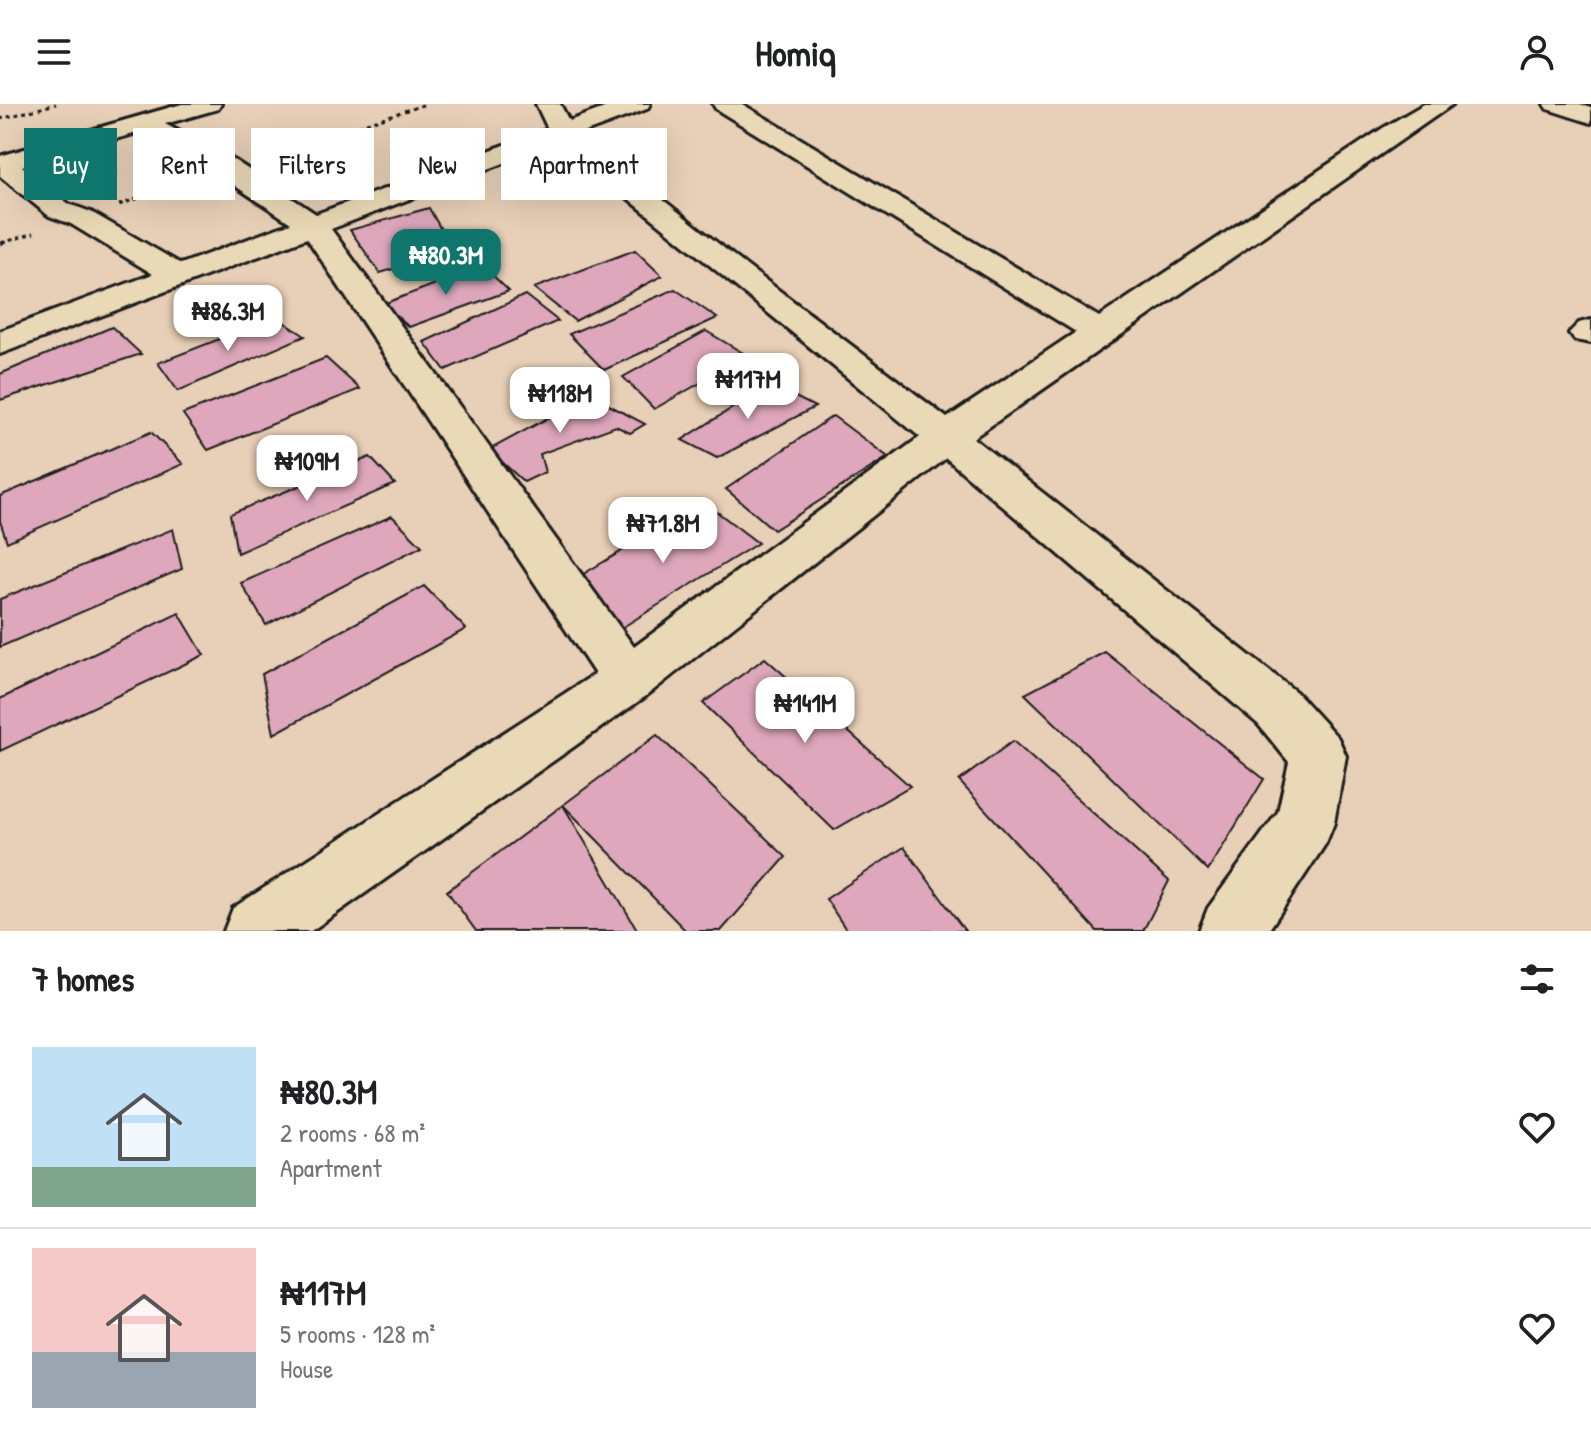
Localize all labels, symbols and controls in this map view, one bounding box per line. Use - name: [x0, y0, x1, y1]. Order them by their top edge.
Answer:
- text: Homiq: [755, 28, 836, 77]
- icon: menu: [32, 30, 76, 74]
- icon: person: [1515, 30, 1559, 74]
- chip: Buy: [24, 128, 117, 200]
- chip: Rent: [133, 128, 235, 200]
- chip: Filters: [251, 128, 374, 200]
- chip: New: [390, 128, 485, 200]
- chip: Apartment: [501, 128, 667, 200]
- pin: ₦80.3M: [381, 229, 511, 297]
- text: ₦80.3M: [409, 237, 483, 272]
- pin: ₦86.3M: [163, 285, 293, 353]
- text: ₦86.3M: [191, 293, 265, 328]
- pin: ₦117M: [692, 353, 804, 421]
- text: ₦117M: [715, 361, 781, 396]
- pin: ₦118M: [504, 367, 616, 435]
- text: ₦118M: [528, 375, 592, 410]
- pin: ₦109M: [251, 435, 363, 503]
- text: ₦109M: [275, 443, 339, 478]
- pin: ₦71.8M: [598, 497, 728, 565]
- text: ₦71.8M: [626, 505, 700, 540]
- pin: ₦141M: [749, 677, 861, 745]
- text: ₦141M: [774, 685, 836, 720]
- text: 7 homes: [32, 956, 134, 1002]
- icon: filters: [1515, 957, 1559, 1001]
- text: ₦80.3M: [280, 1069, 377, 1115]
- icon: home: [96, 1079, 192, 1175]
- icon: heart: [1515, 1105, 1559, 1149]
- text: 2 rooms · 68 m²: [280, 1115, 425, 1150]
- text: Apartment: [280, 1150, 382, 1185]
- text: ₦117M: [280, 1270, 366, 1316]
- icon: home: [96, 1280, 192, 1376]
- icon: heart: [1515, 1306, 1559, 1350]
- text: 5 rooms · 128 m²: [280, 1316, 435, 1351]
- text: House: [280, 1351, 333, 1386]

